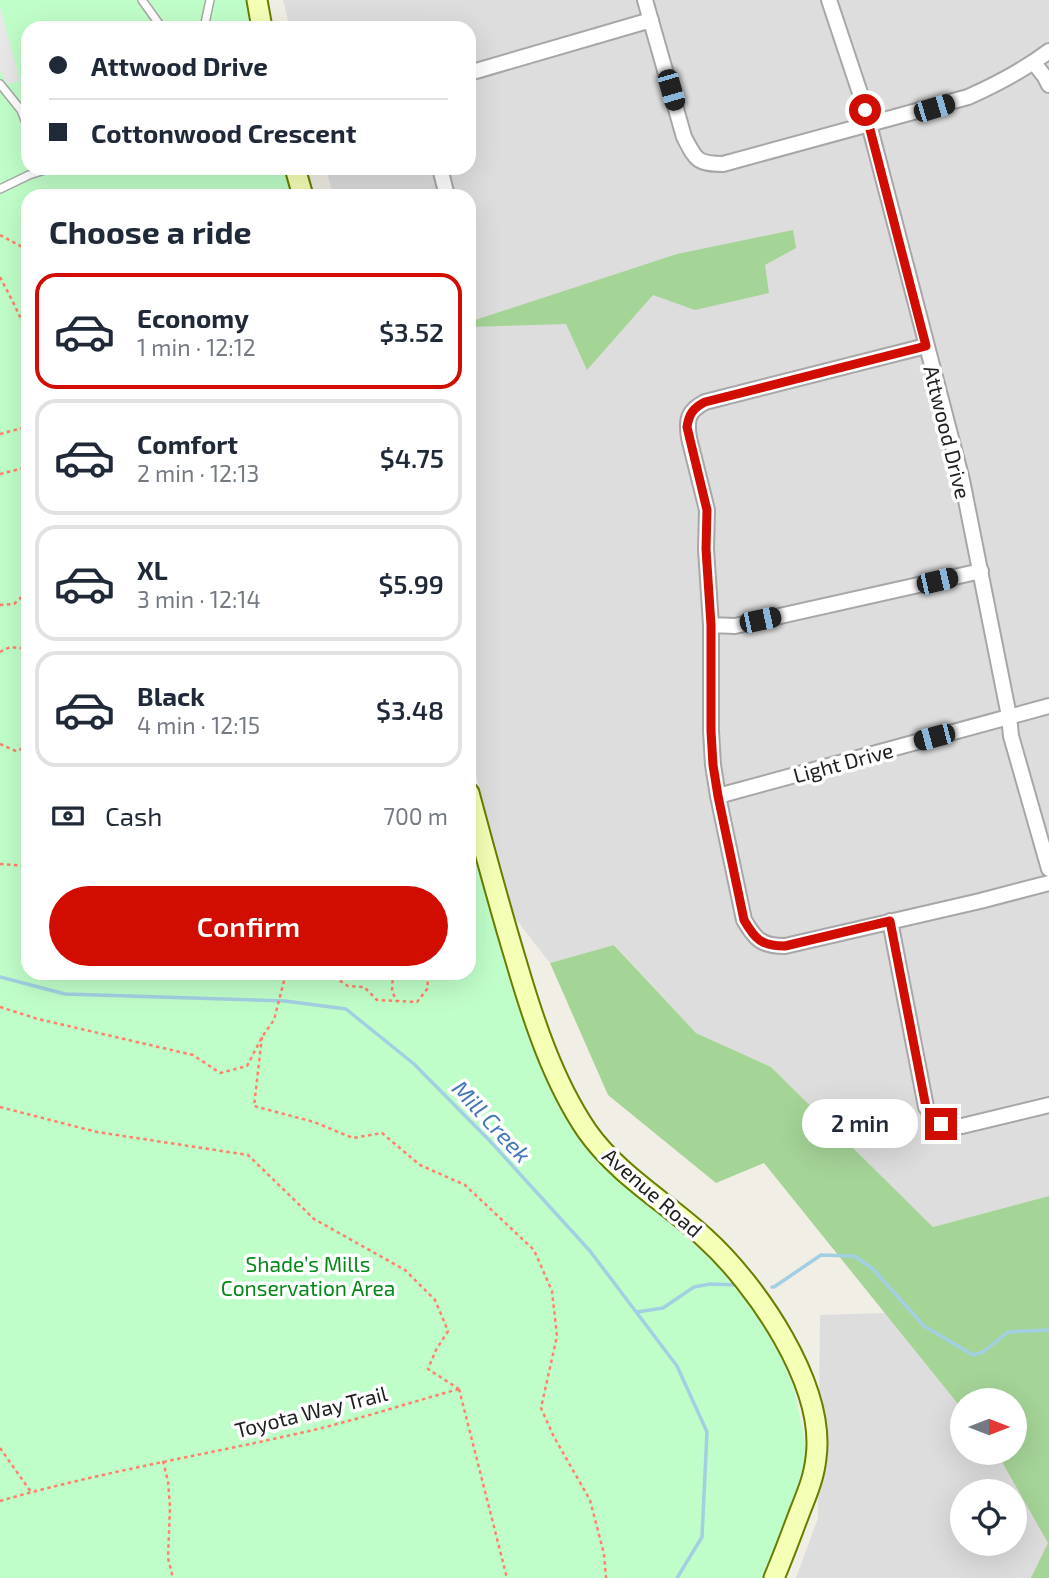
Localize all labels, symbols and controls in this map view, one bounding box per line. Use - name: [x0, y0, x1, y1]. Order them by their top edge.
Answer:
- text: Attwood Drive: [91, 50, 268, 81]
- car: [656, 67, 687, 113]
- car: [911, 92, 958, 124]
- route start: [849, 94, 881, 126]
- text: Cottonwood Crescent: [91, 117, 356, 148]
- text: Choose a ride: [49, 212, 252, 250]
- icon: car: [53, 300, 116, 363]
- text: Economy: [137, 302, 249, 333]
- text: $3.52: [379, 316, 444, 347]
- text: 1 min · 12:12: [137, 333, 256, 361]
- street label: Attwood Drive: [919, 363, 977, 501]
- icon: car: [53, 426, 116, 489]
- text: Comfort: [137, 428, 238, 459]
- text: $4.75: [380, 442, 444, 473]
- text: 2 min · 12:13: [137, 459, 259, 487]
- icon: car: [53, 552, 116, 615]
- text: XL: [137, 554, 168, 585]
- car: [915, 566, 960, 596]
- text: $5.99: [378, 568, 444, 599]
- text: 3 min · 12:14: [137, 585, 261, 613]
- car: [738, 605, 783, 635]
- icon: car: [53, 678, 116, 741]
- text: Black: [137, 680, 205, 711]
- text: $3.48: [376, 694, 444, 725]
- text: 4 min · 12:15: [137, 711, 260, 739]
- car: [911, 721, 958, 753]
- street label: Light Drive: [790, 737, 896, 787]
- icon: cash: [49, 797, 87, 835]
- text: Cash: [105, 800, 162, 831]
- text: 700 m: [383, 802, 448, 830]
- button: Confirm: [49, 886, 448, 966]
- water label: Mill Creek: [447, 1074, 537, 1168]
- callout: 2 min: [801, 1100, 916, 1148]
- route end: [925, 1108, 957, 1140]
- text: 2 min: [831, 1109, 889, 1137]
- street label: Avenue Road: [598, 1142, 708, 1242]
- park label: Shade’s Mills Conservation Area: [221, 1251, 395, 1300]
- street label: Toyota Way Trail: [232, 1380, 391, 1442]
- north arrow: [950, 1388, 1027, 1465]
- map controls: [950, 1388, 1027, 1556]
- button: locate: [950, 1479, 1027, 1556]

